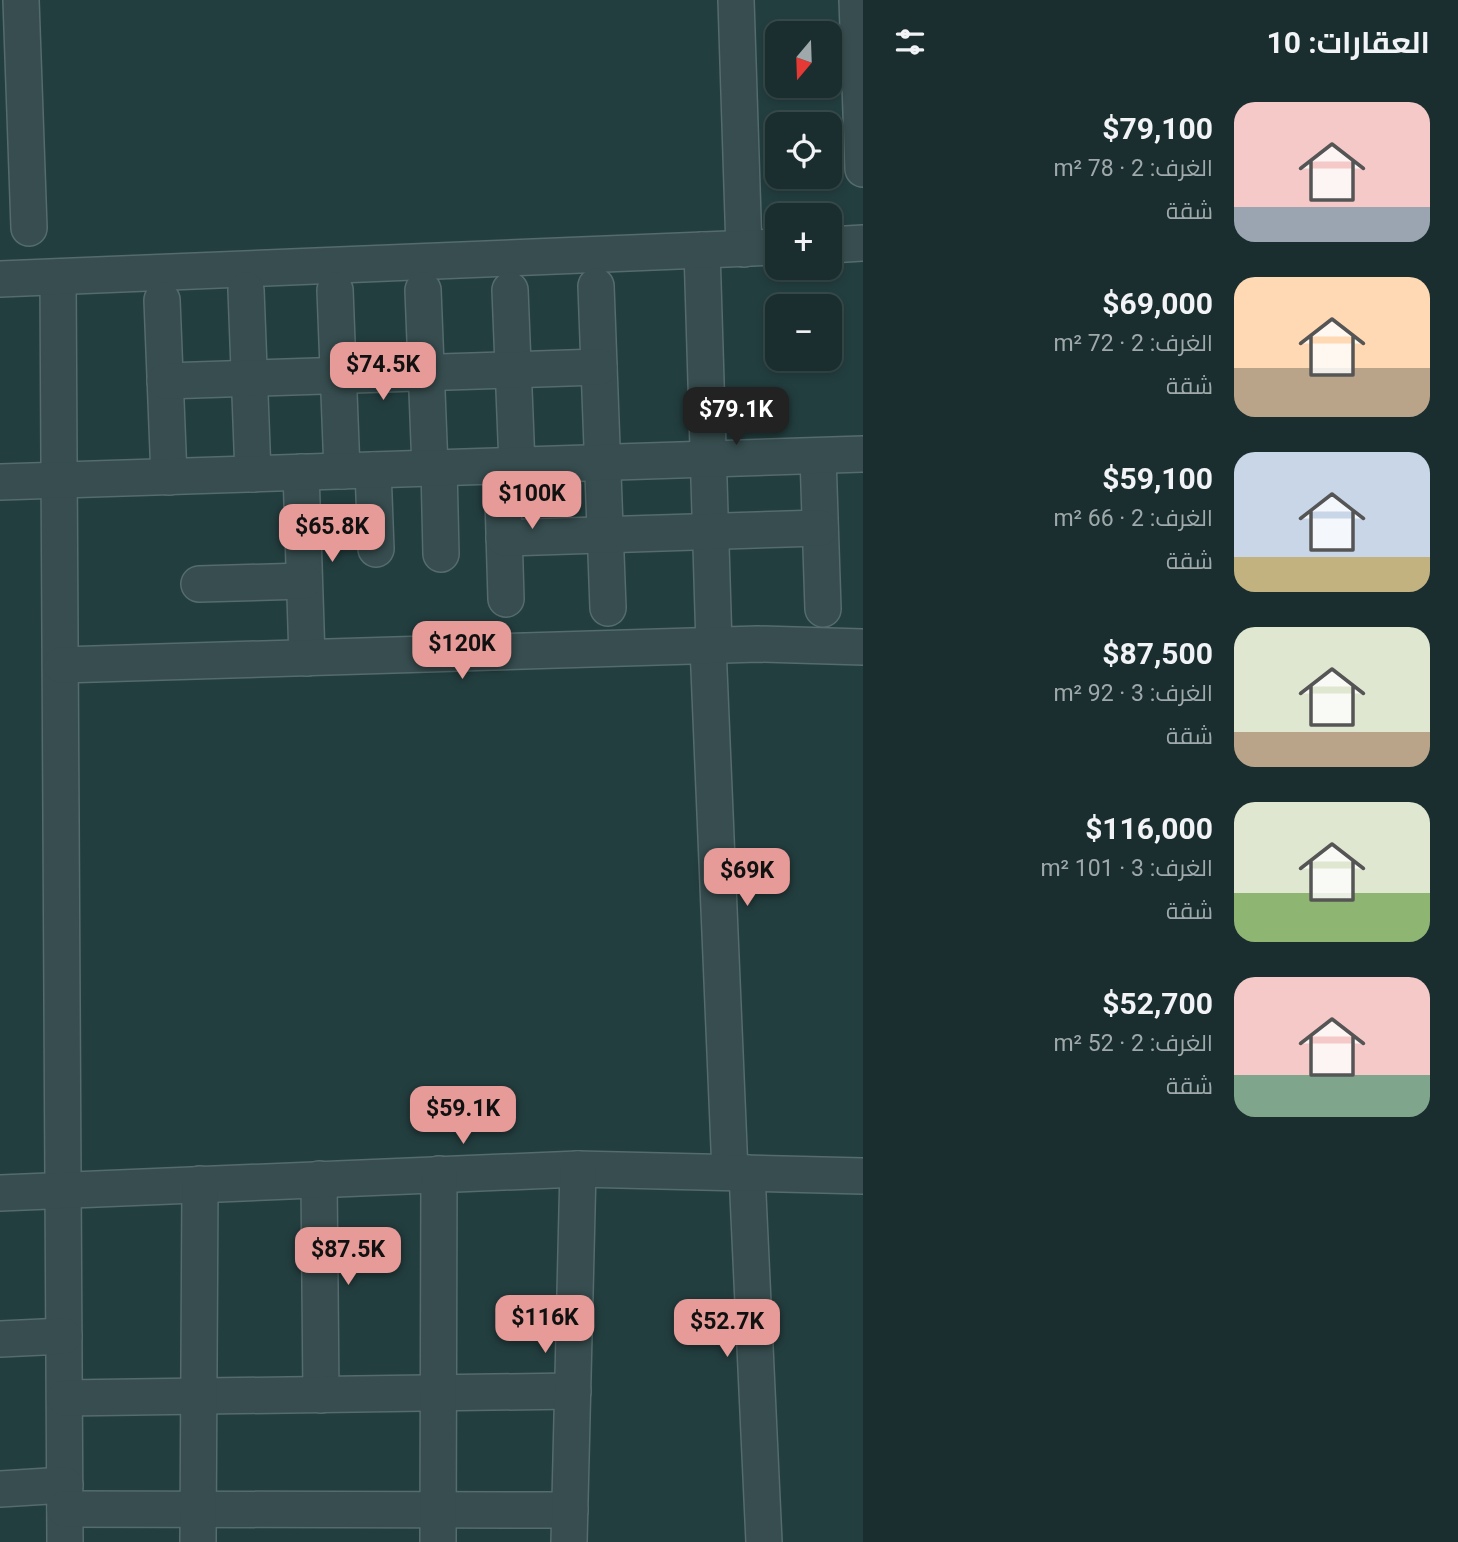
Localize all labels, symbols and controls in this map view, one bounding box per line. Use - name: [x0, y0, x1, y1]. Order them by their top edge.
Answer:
- north arrow: [765, 21, 842, 98]
- map controls: [765, 21, 842, 371]
- icon: filters: [891, 23, 929, 61]
- text: العقارات: 10: [1266, 25, 1430, 60]
- text: $79,100: [1102, 111, 1213, 146]
- button: locate: [765, 112, 842, 189]
- icon: home: [1290, 130, 1374, 214]
- text: الغرف: 2 · 78 m²: [1053, 155, 1213, 182]
- text: شقة: [1166, 198, 1213, 225]
- button: +: [765, 203, 842, 280]
- text: $69,000: [1102, 286, 1213, 321]
- button: −: [765, 294, 842, 371]
- icon: home: [1290, 305, 1374, 389]
- text: الغرف: 2 · 72 m²: [1053, 330, 1213, 357]
- pin: $74.5K: [326, 342, 440, 402]
- text: $74.5K: [346, 351, 420, 378]
- text: شقة: [1166, 373, 1213, 400]
- pin: $79.1K: [679, 388, 793, 447]
- text: $79.1K: [699, 396, 773, 423]
- text: $59,100: [1102, 461, 1213, 496]
- pin: $100K: [483, 472, 581, 531]
- text: $100K: [498, 480, 566, 507]
- icon: home: [1290, 480, 1374, 564]
- pin: $65.8K: [275, 504, 389, 564]
- text: الغرف: 2 · 66 m²: [1053, 505, 1213, 532]
- text: $65.8K: [295, 513, 369, 540]
- text: شقة: [1166, 548, 1213, 575]
- pin: $120K: [413, 622, 511, 681]
- text: $120K: [428, 630, 496, 657]
- text: $87,500: [1102, 636, 1213, 671]
- icon: home: [1290, 655, 1374, 739]
- text: الغرف: 3 · 92 m²: [1053, 680, 1213, 707]
- text: شقة: [1166, 723, 1213, 750]
- text: $116,000: [1085, 811, 1213, 846]
- icon: home: [1290, 830, 1374, 914]
- pin: $69K: [706, 848, 788, 908]
- text: الغرف: 3 · 101 m²: [1040, 855, 1213, 882]
- text: $69K: [720, 857, 774, 884]
- text: شقة: [1166, 898, 1213, 925]
- text: $52,700: [1102, 986, 1213, 1021]
- icon: home: [1290, 1005, 1374, 1089]
- text: الغرف: 2 · 52 m²: [1053, 1030, 1213, 1057]
- text: شقة: [1166, 1073, 1213, 1100]
- pin: $59.1K: [406, 1086, 520, 1146]
- text: $59.1K: [426, 1095, 500, 1122]
- pin: $87.5K: [291, 1228, 405, 1287]
- text: $87.5K: [311, 1236, 385, 1263]
- pin: $116K: [496, 1296, 594, 1355]
- pin: $52.7K: [670, 1300, 784, 1359]
- text: $116K: [511, 1304, 579, 1331]
- text: $52.7K: [690, 1308, 764, 1335]

